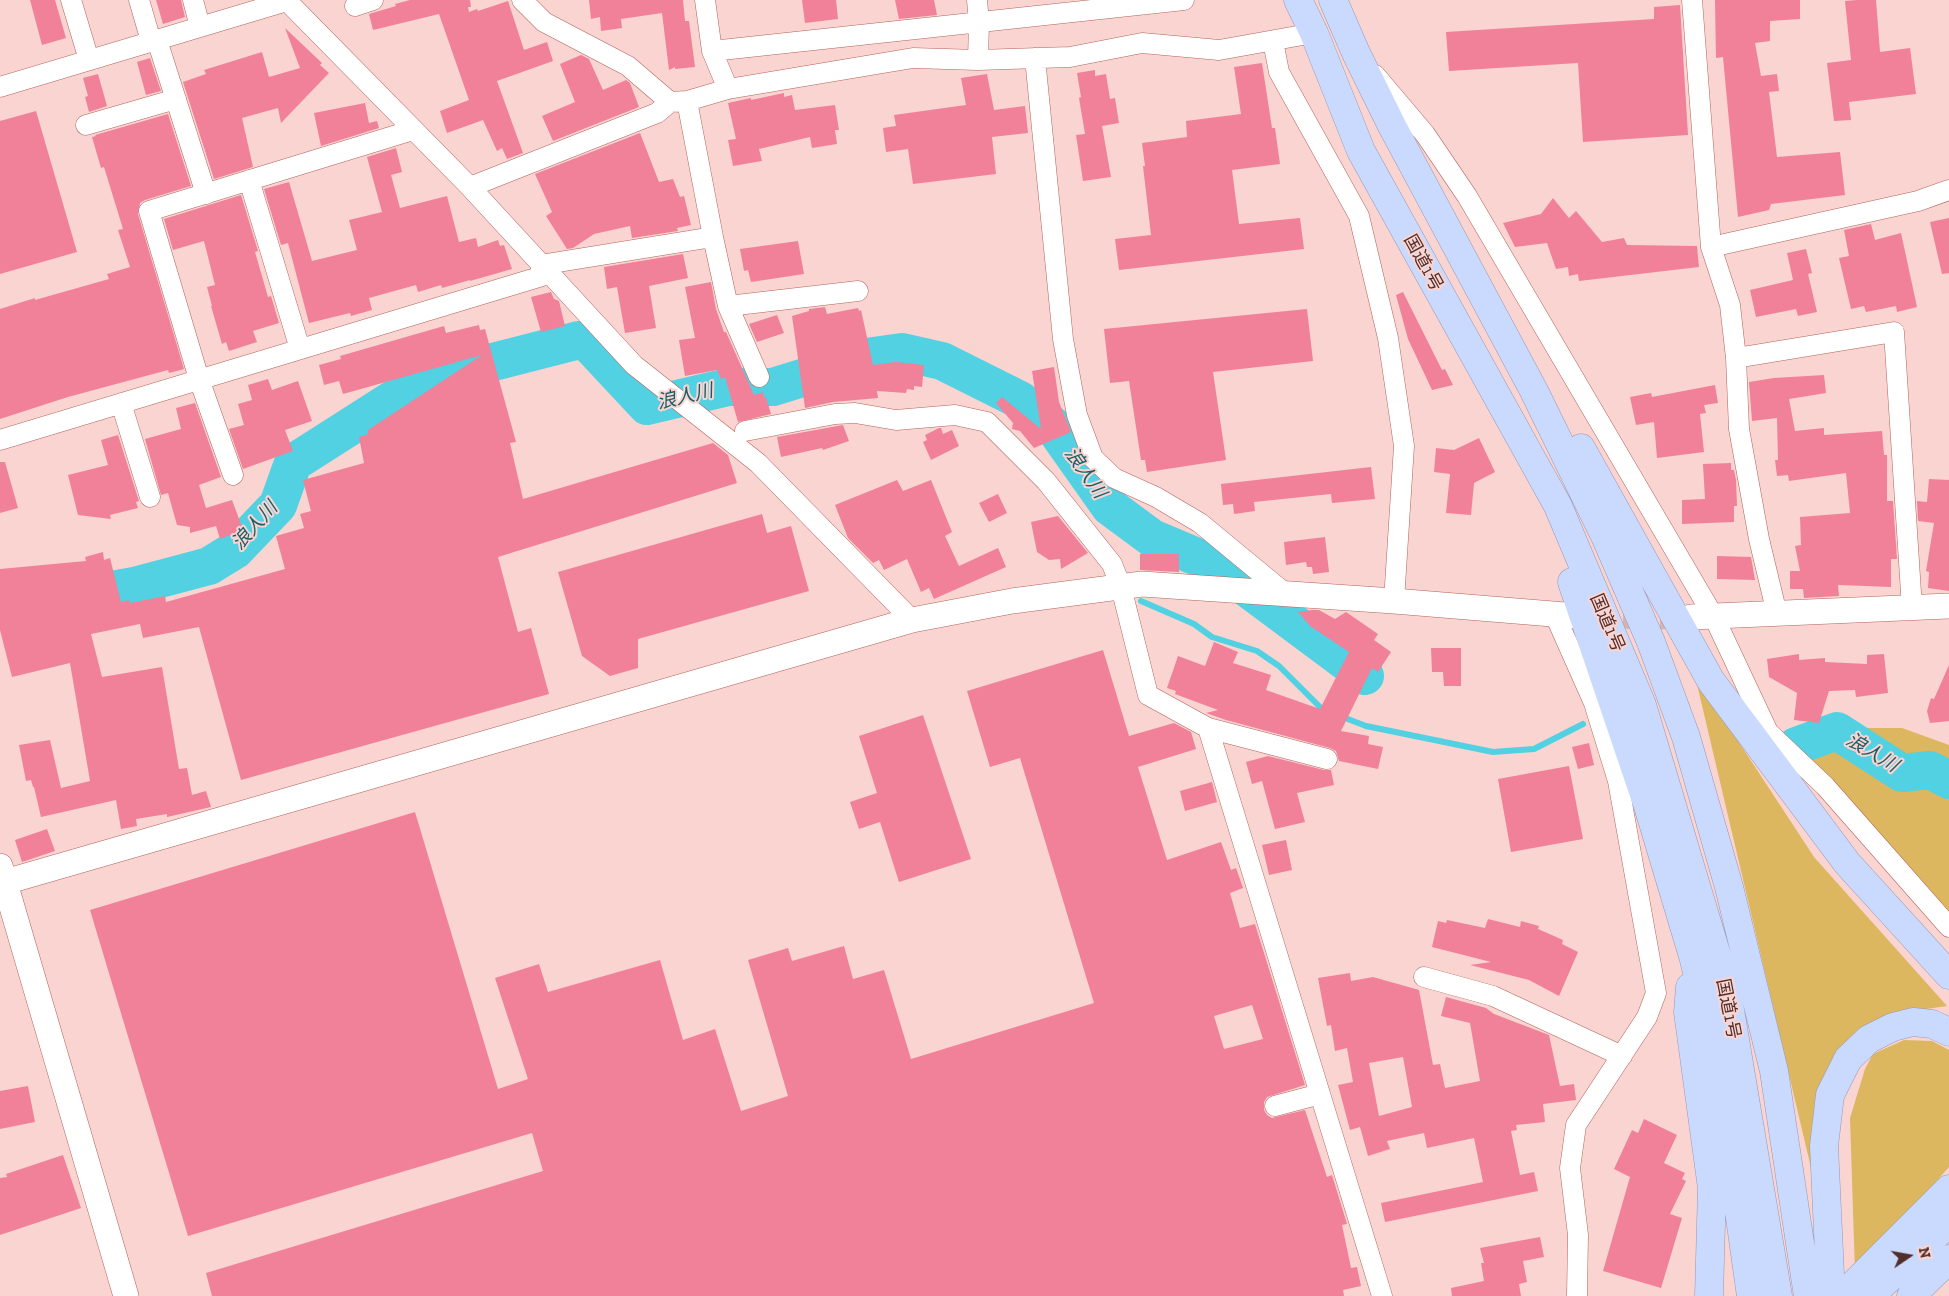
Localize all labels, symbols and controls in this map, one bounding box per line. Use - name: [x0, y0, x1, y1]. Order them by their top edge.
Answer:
- street label: 国道1号: [1399, 231, 1447, 295]
- water label: 浪人川: [655, 379, 715, 415]
- water label: 浪人川: [1059, 443, 1111, 503]
- water label: 浪人川: [227, 497, 283, 555]
- street label: 国道1号: [1585, 591, 1629, 655]
- water label: 浪人川: [1842, 729, 1902, 777]
- street label: 国道1号: [1712, 977, 1744, 1041]
- north arrow: [1884, 1231, 1934, 1281]
- text: N: [1915, 1246, 1934, 1260]

